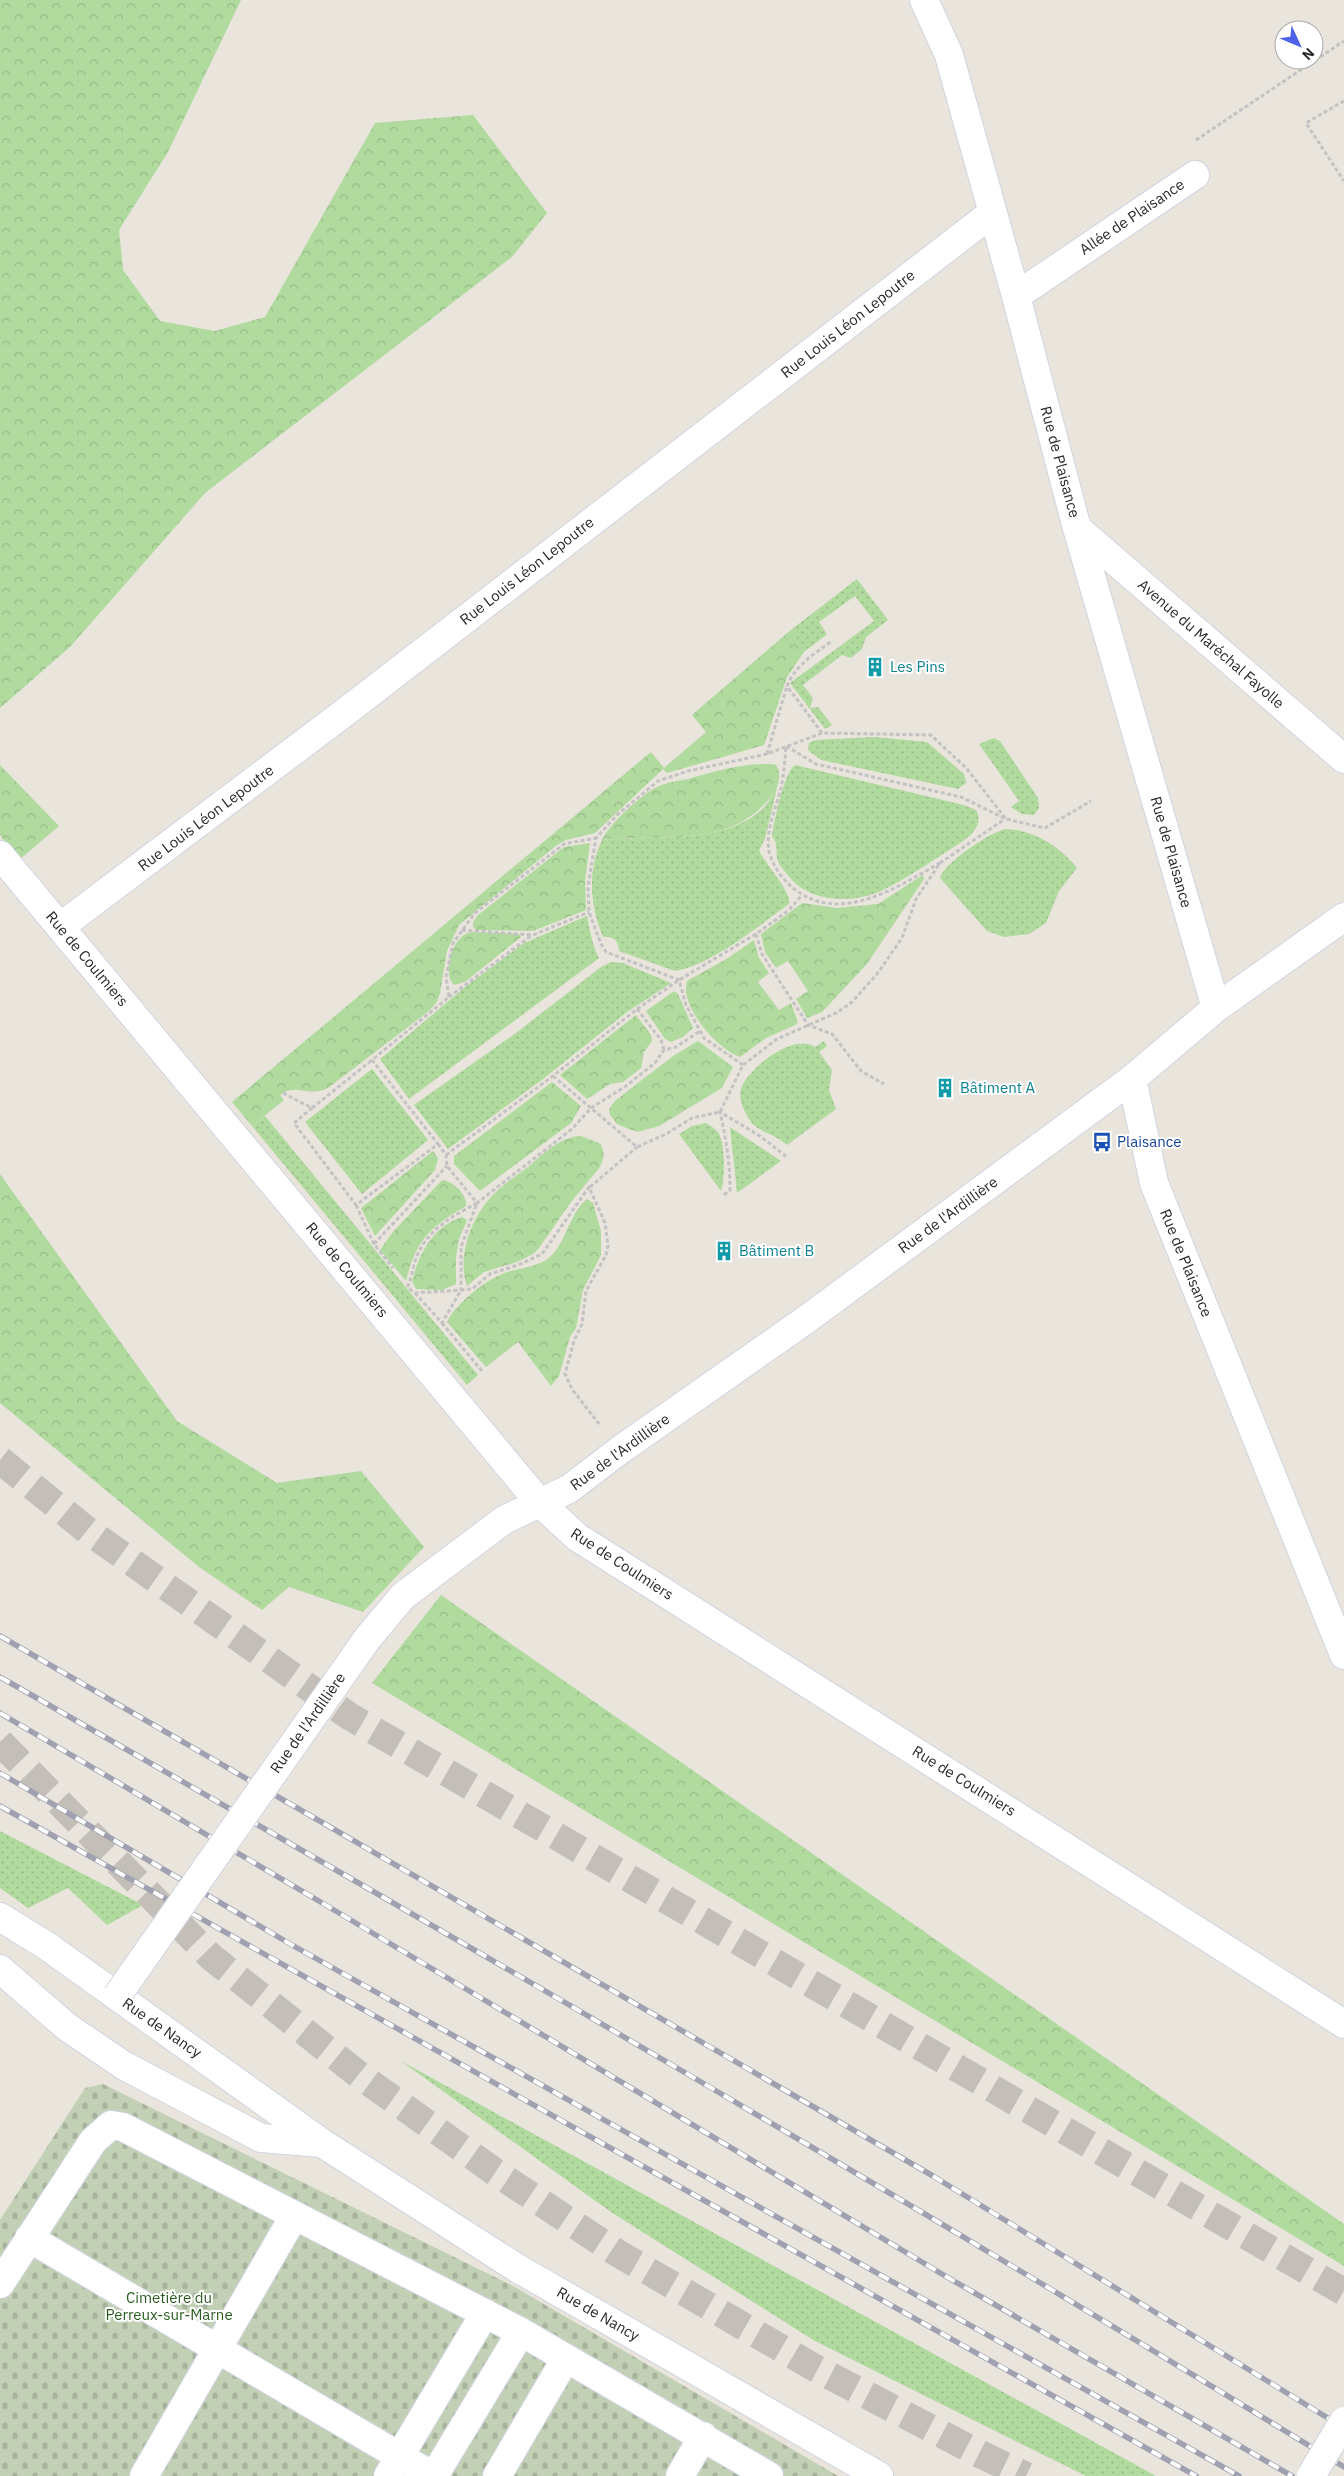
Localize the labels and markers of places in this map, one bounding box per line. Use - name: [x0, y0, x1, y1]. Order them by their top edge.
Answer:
- building icon: Les Pins: [864, 656, 886, 678]
- place label: Les Pins: [890, 657, 945, 676]
- building icon: Bâtiment A: [934, 1077, 956, 1099]
- place label: Bâtiment A: [960, 1078, 1035, 1097]
- bus stop icon: Plaisance: [1091, 1131, 1113, 1153]
- place label: Plaisance: [1117, 1132, 1181, 1151]
- building icon: Bâtiment B: [713, 1240, 735, 1262]
- place label: Bâtiment B: [739, 1241, 814, 1260]

